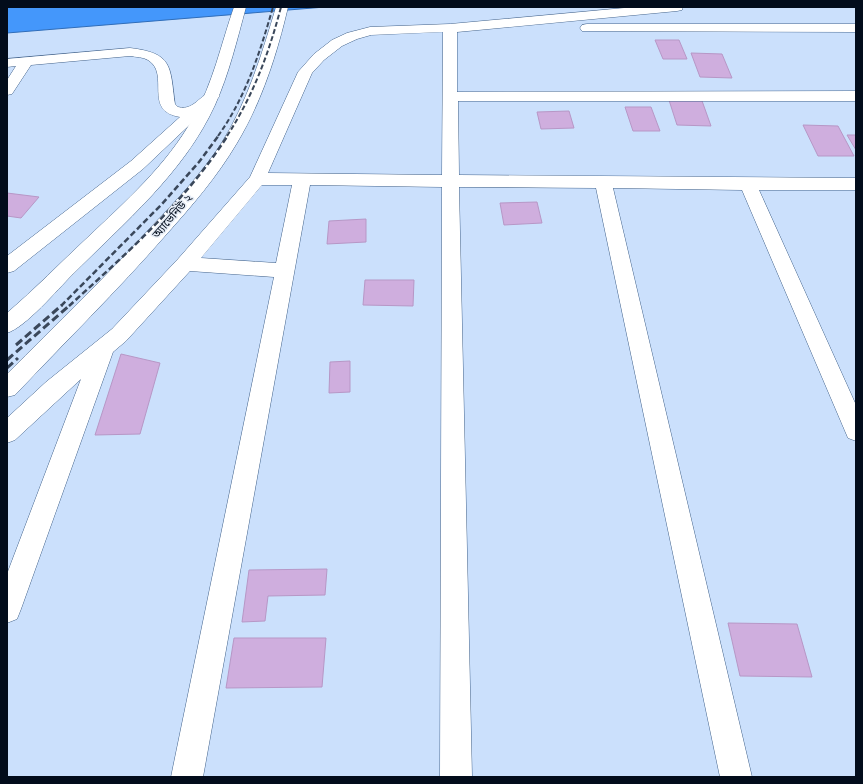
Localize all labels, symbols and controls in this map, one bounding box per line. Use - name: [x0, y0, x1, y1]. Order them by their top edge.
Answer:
- street label: অ্যাভেনিউ ২: [148, 191, 195, 242]

